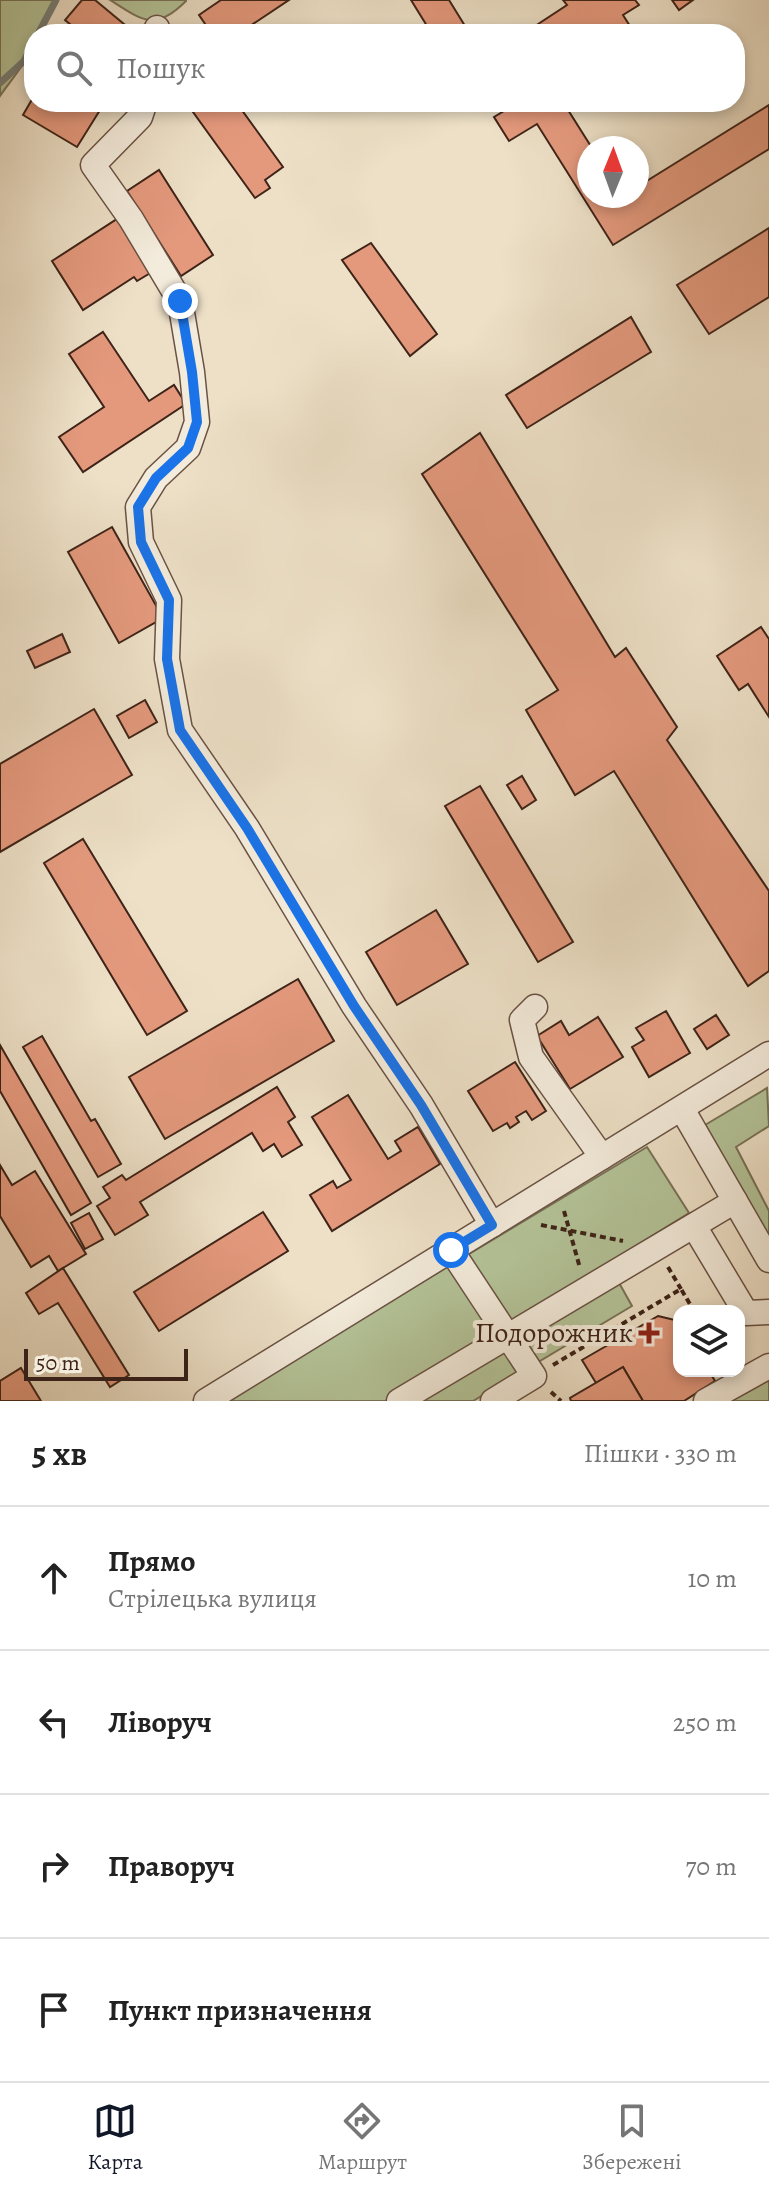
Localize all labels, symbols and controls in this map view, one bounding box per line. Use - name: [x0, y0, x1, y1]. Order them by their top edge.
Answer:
- search box: [24, 24, 745, 112]
- icon: search: [52, 46, 96, 90]
- text: Пошук: [116, 48, 206, 88]
- north arrow: [577, 136, 649, 208]
- route end: [162, 283, 198, 319]
- route start: [433, 1232, 469, 1268]
- map controls: [673, 1305, 745, 1377]
- button: layers: [673, 1305, 745, 1377]
- place label: Подорожник: [475, 1314, 633, 1352]
- marker: Подорожник: [640, 1324, 658, 1342]
- scale bar: [24, 1345, 188, 1381]
- text: 50 m: [36, 1348, 80, 1378]
- text: 5 хв: [32, 1430, 87, 1477]
- text: Пішки · 330 m: [584, 1436, 737, 1471]
- text: Прямо: [108, 1541, 195, 1581]
- icon: ahead: [32, 1556, 76, 1600]
- text: 10 m: [687, 1561, 737, 1596]
- text: Стрілецька вулиця: [108, 1581, 317, 1616]
- icon: left: [32, 1700, 76, 1744]
- text: Ліворуч: [108, 1702, 212, 1742]
- text: 250 m: [673, 1705, 737, 1740]
- icon: right: [32, 1844, 76, 1888]
- text: Праворуч: [108, 1846, 235, 1886]
- text: 70 m: [685, 1849, 737, 1884]
- icon: arrive: [32, 1988, 76, 2032]
- text: Пункт призначення: [108, 1990, 372, 2030]
- tab: Карта: [87, 2099, 143, 2177]
- tab: Маршрут: [318, 2099, 407, 2177]
- tab: Збережені: [582, 2099, 681, 2177]

